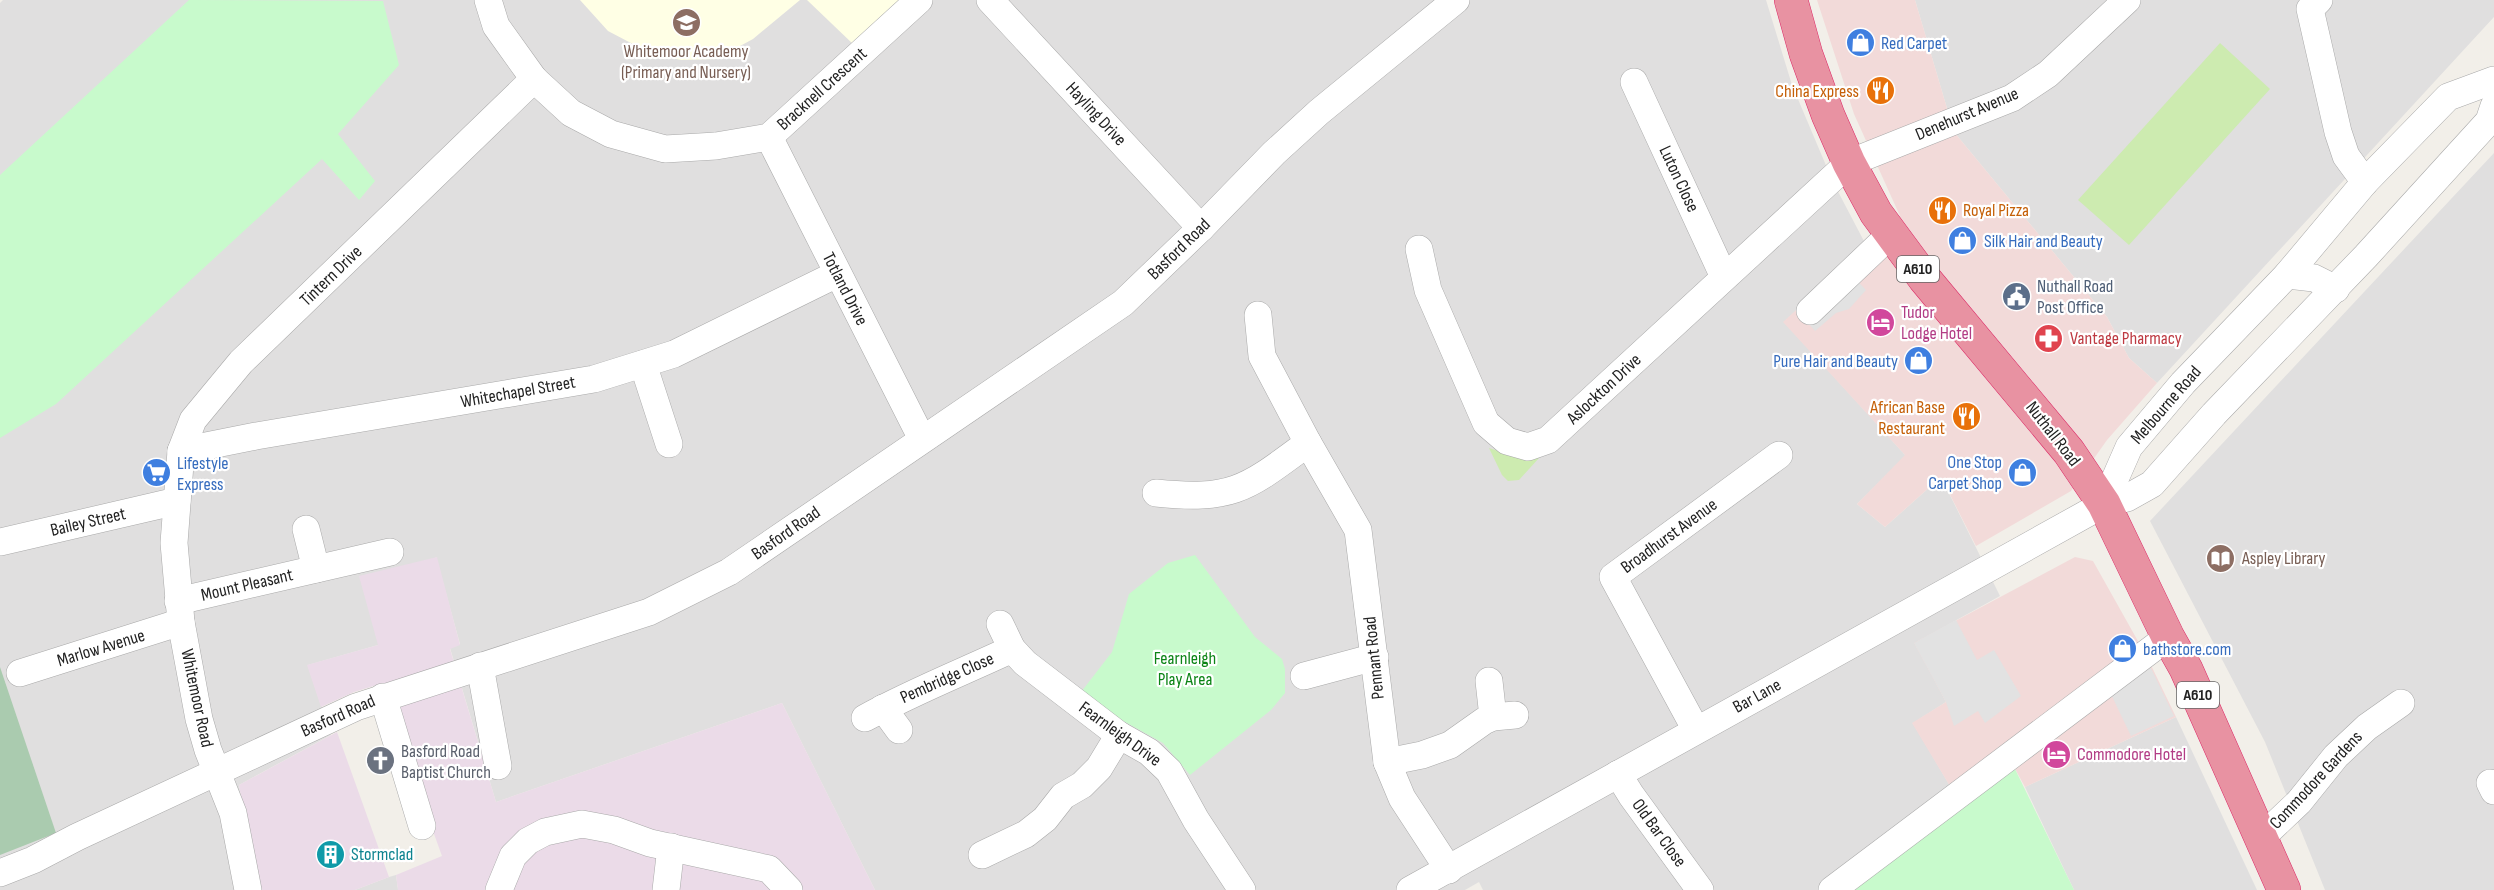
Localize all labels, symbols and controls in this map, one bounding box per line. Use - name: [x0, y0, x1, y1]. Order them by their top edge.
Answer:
- school or university icon: Whitemoor Academy (Primary and Nursery): [670, 6, 702, 38]
- shop icon: Red Carpet: [1844, 27, 1876, 59]
- place label: Red Carpet: [1881, 33, 1948, 54]
- place label: Whitemoor Academy (Primary and Nursery): [621, 41, 751, 83]
- street label: Bracknell Crescent: [773, 43, 872, 135]
- restaurant icon: China Express: [1864, 75, 1896, 107]
- street label: Hayling Drive: [1061, 78, 1131, 150]
- place label: China Express: [1775, 81, 1859, 102]
- street label: Denehurst Avenue: [1912, 83, 2022, 145]
- street label: Luton Close: [1655, 142, 1703, 216]
- restaurant icon: Royal Pizza: [1926, 194, 1958, 226]
- place label: Royal Pizza: [1963, 200, 2029, 221]
- street label: Basford Road: [1143, 214, 1215, 284]
- shop icon: Silk Hair and Beauty: [1947, 225, 1979, 257]
- place label: Silk Hair and Beauty: [1984, 231, 2103, 252]
- street label: Tintern Drive: [296, 241, 366, 311]
- street label: Totland Drive: [818, 249, 872, 329]
- road number: A610: [1897, 256, 1939, 282]
- place label: Nuthall Road Post Office: [2037, 276, 2113, 318]
- public building icon: Nuthall Road Post Office: [2000, 280, 2032, 312]
- place label: Tudor Lodge Hotel: [1901, 302, 1972, 344]
- hotel icon: Tudor Lodge Hotel: [1864, 306, 1896, 338]
- pharmacy icon: Vantage Pharmacy: [2033, 322, 2065, 354]
- place label: Vantage Pharmacy: [2070, 328, 2182, 349]
- shop icon: Pure Hair and Beauty: [1903, 345, 1935, 377]
- street label: Aslockton Drive: [1562, 349, 1646, 429]
- place label: Pure Hair and Beauty: [1773, 351, 1898, 372]
- street label: Melbourne Road: [2126, 362, 2206, 448]
- street label: Whitechapel Street: [459, 371, 577, 412]
- place label: African Base Restaurant: [1869, 397, 1946, 439]
- street label: Nuthall Road: [2021, 397, 2085, 471]
- restaurant icon: African Base Restaurant: [1950, 401, 1982, 433]
- place label: One Stop Carpet Shop: [1928, 452, 2002, 494]
- place label: Lifestyle Express: [177, 453, 229, 495]
- shop icon: One Stop Carpet Shop: [2007, 456, 2039, 488]
- supermarket icon: Lifestyle Express: [140, 457, 172, 489]
- street label: Broadhurst Avenue: [1617, 494, 1721, 578]
- street label: Basford Road: [748, 502, 824, 564]
- street label: Bailey Street: [48, 503, 128, 541]
- library icon: Aspley Library: [2205, 542, 2237, 574]
- place label: Aspley Library: [2241, 548, 2326, 569]
- street label: Mount Pleasant: [199, 564, 295, 606]
- street label: Pennant Road: [1359, 615, 1389, 701]
- street label: Marlow Avenue: [55, 625, 147, 671]
- shop icon: bathstore.com: [2106, 633, 2138, 665]
- place label: bathstore.com: [2143, 639, 2231, 660]
- street label: Whitemoor Road: [176, 647, 218, 749]
- street label: Pembridge Close: [897, 648, 997, 708]
- park label: Fearnleigh Play Area: [1154, 648, 1216, 690]
- street label: Bar Lane: [1729, 674, 1785, 718]
- road number: A610: [2177, 682, 2219, 708]
- street label: Basford Road: [298, 690, 378, 742]
- street label: Fearnleigh Drive: [1075, 697, 1165, 771]
- street label: Commodore Gardens: [2265, 727, 2367, 833]
- hotel icon: Commodore Hotel: [2040, 738, 2072, 770]
- place label: Basford Road Baptist Church: [401, 741, 491, 783]
- place label: Commodore Hotel: [2077, 744, 2186, 765]
- church icon: Basford Road Baptist Church: [364, 745, 396, 777]
- street label: Old Bar Close: [1627, 795, 1691, 871]
- building icon: Stormclad: [314, 838, 346, 870]
- place label: Stormclad: [351, 844, 413, 865]

